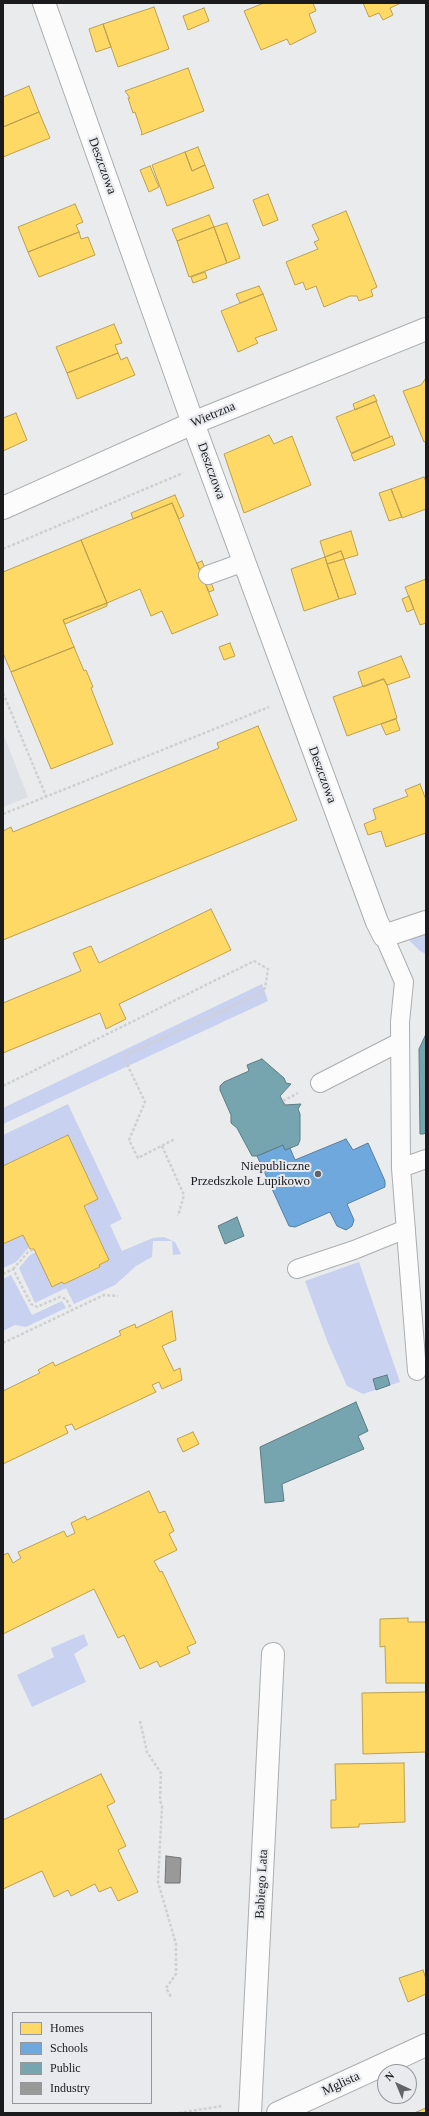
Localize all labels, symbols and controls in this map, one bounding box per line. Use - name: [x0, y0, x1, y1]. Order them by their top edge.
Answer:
- street label: Deszczowa: [85, 136, 119, 196]
- street label: Wietrzna: [188, 399, 238, 431]
- street label: Deszczowa: [194, 441, 228, 501]
- street label: Deszczowa: [305, 745, 339, 805]
- place label: Niepubliczne Przedszkole Lupikowo: [190, 1159, 310, 1190]
- marker: Niepubliczne Przedszkole Lupikowo: [313, 1169, 323, 1179]
- street label: Babiego Lata: [252, 1849, 272, 1919]
- legend: [12, 2012, 152, 2104]
- text: Homes: [50, 2021, 84, 2035]
- text: Schools: [50, 2041, 88, 2055]
- text: Public: [50, 2061, 81, 2075]
- north arrow: [377, 2064, 417, 2104]
- street label: Mglista: [320, 2069, 362, 2099]
- text: N: [382, 2069, 396, 2083]
- text: Industry: [50, 2081, 90, 2095]

